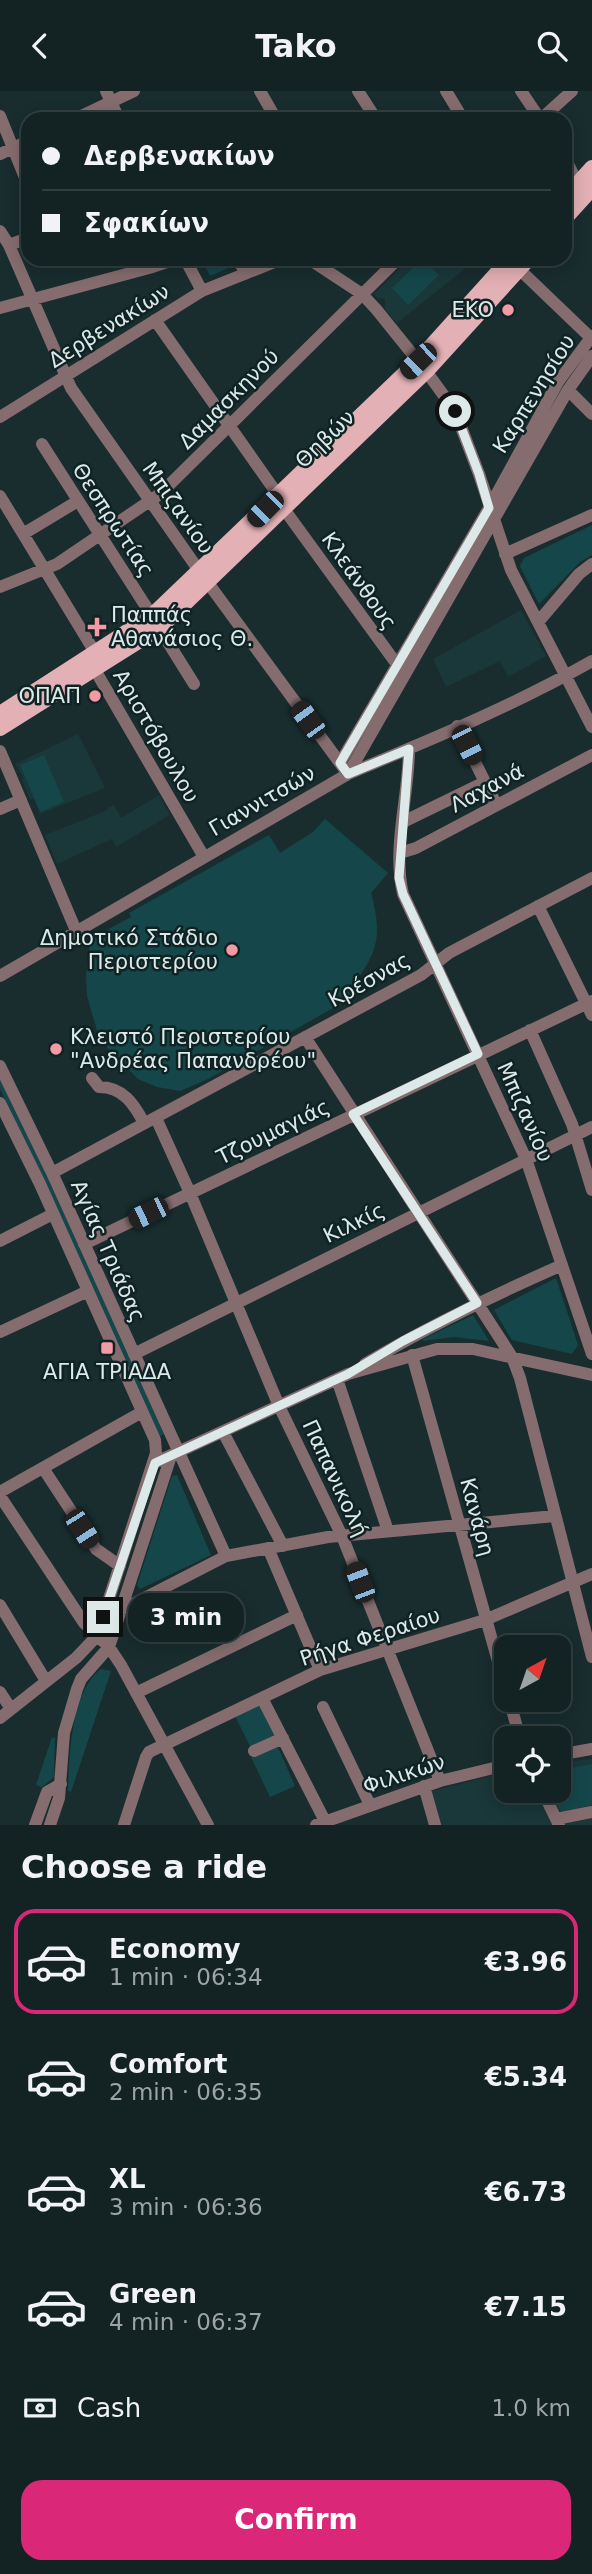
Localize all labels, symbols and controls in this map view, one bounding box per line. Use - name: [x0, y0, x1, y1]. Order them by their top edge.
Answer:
- icon: back: [21, 27, 59, 65]
- text: Tako: [255, 27, 337, 65]
- icon: search: [533, 27, 571, 65]
- text: Δερβενακίων: [84, 141, 275, 171]
- text: Σφακίων: [84, 208, 209, 238]
- street label: Δερβενακίων: [44, 279, 174, 373]
- place label: EKO: [452, 298, 494, 322]
- marker: EKO: [500, 302, 516, 318]
- street label: Καρπενησίου: [488, 330, 580, 458]
- car: [396, 339, 441, 383]
- street label: Δαμασκηνού: [174, 344, 284, 454]
- route start: [439, 395, 471, 427]
- street label: Θηβών: [291, 405, 359, 473]
- street label: Μπιζανίου: [137, 457, 219, 559]
- street label: Θεσπρωτίας: [67, 459, 159, 581]
- car: [243, 487, 288, 531]
- street label: Κλεάνθους: [317, 528, 401, 634]
- place label: Παππάς Αθανάσιος Θ.: [111, 603, 253, 651]
- marker: Παππάς Αθανάσιος Θ.: [89, 619, 105, 635]
- street label: Αριστόβουλου: [108, 665, 204, 807]
- place label: ΟΠΑΠ: [19, 684, 81, 708]
- marker: ΟΠΑΠ: [87, 688, 103, 704]
- car: [288, 697, 329, 743]
- car: [449, 722, 486, 768]
- street label: Λαχανά: [446, 759, 528, 817]
- street label: Γιαννιτσών: [205, 761, 319, 841]
- place label: Δημοτικό Στάδιο Περιστερίου: [40, 926, 218, 974]
- marker: Δημοτικό Στάδιο Περιστερίου: [224, 942, 240, 958]
- street label: Κρέσνας: [324, 948, 414, 1012]
- place label: Κλειστό Περιστερίου "Ανδρέας Παπανδρέου": [70, 1025, 316, 1073]
- marker: Κλειστό Περιστερίου "Ανδρέας Παπανδρέου": [48, 1041, 64, 1057]
- street label: Μπιζανίου: [492, 1058, 558, 1166]
- street label: Τζουμαγιάς: [212, 1094, 333, 1170]
- street label: Αγίας Τριάδας: [66, 1176, 150, 1326]
- car: [125, 1194, 172, 1232]
- street label: Κιλκίς: [319, 1198, 389, 1248]
- marker: ΑΓΙΑ ΤΡΙΑΔΑ: [99, 1340, 115, 1356]
- place label: ΑΓΙΑ ΤΡΙΑΔΑ: [43, 1360, 172, 1384]
- street label: Παπανικολή: [298, 1416, 372, 1540]
- street label: Κανάρη: [455, 1475, 499, 1559]
- car: [62, 1506, 103, 1552]
- car: [343, 1559, 378, 1605]
- callout: 3 min: [128, 1593, 243, 1641]
- route end: [87, 1601, 119, 1633]
- street label: Ρήγα Φεραίου: [297, 1603, 443, 1671]
- text: 3 min: [150, 1604, 222, 1630]
- north arrow: [494, 1635, 570, 1711]
- map controls: [494, 1635, 571, 1803]
- button: locate: [494, 1726, 571, 1803]
- street label: Φιλικών: [360, 1749, 448, 1799]
- text: Choose a ride: [21, 1848, 267, 1886]
- icon: car: [25, 1930, 88, 1993]
- text: Economy: [109, 1934, 240, 1964]
- text: €3.96: [485, 1947, 567, 1977]
- text: 1 min · 06:34: [109, 1964, 263, 1990]
- icon: car: [25, 2045, 88, 2108]
- text: Comfort: [109, 2049, 227, 2079]
- text: €5.34: [485, 2062, 567, 2092]
- text: 2 min · 06:35: [109, 2079, 263, 2105]
- icon: car: [25, 2160, 88, 2223]
- text: XL: [109, 2164, 146, 2194]
- text: €6.73: [485, 2177, 567, 2207]
- text: 3 min · 06:36: [109, 2194, 263, 2220]
- icon: car: [25, 2275, 88, 2338]
- text: Green: [109, 2279, 197, 2309]
- text: €7.15: [485, 2292, 567, 2322]
- text: 4 min · 06:37: [109, 2309, 263, 2335]
- icon: cash: [21, 2389, 59, 2427]
- text: Cash: [77, 2393, 141, 2423]
- text: 1.0 km: [491, 2395, 571, 2421]
- button: Confirm: [21, 2480, 571, 2560]

